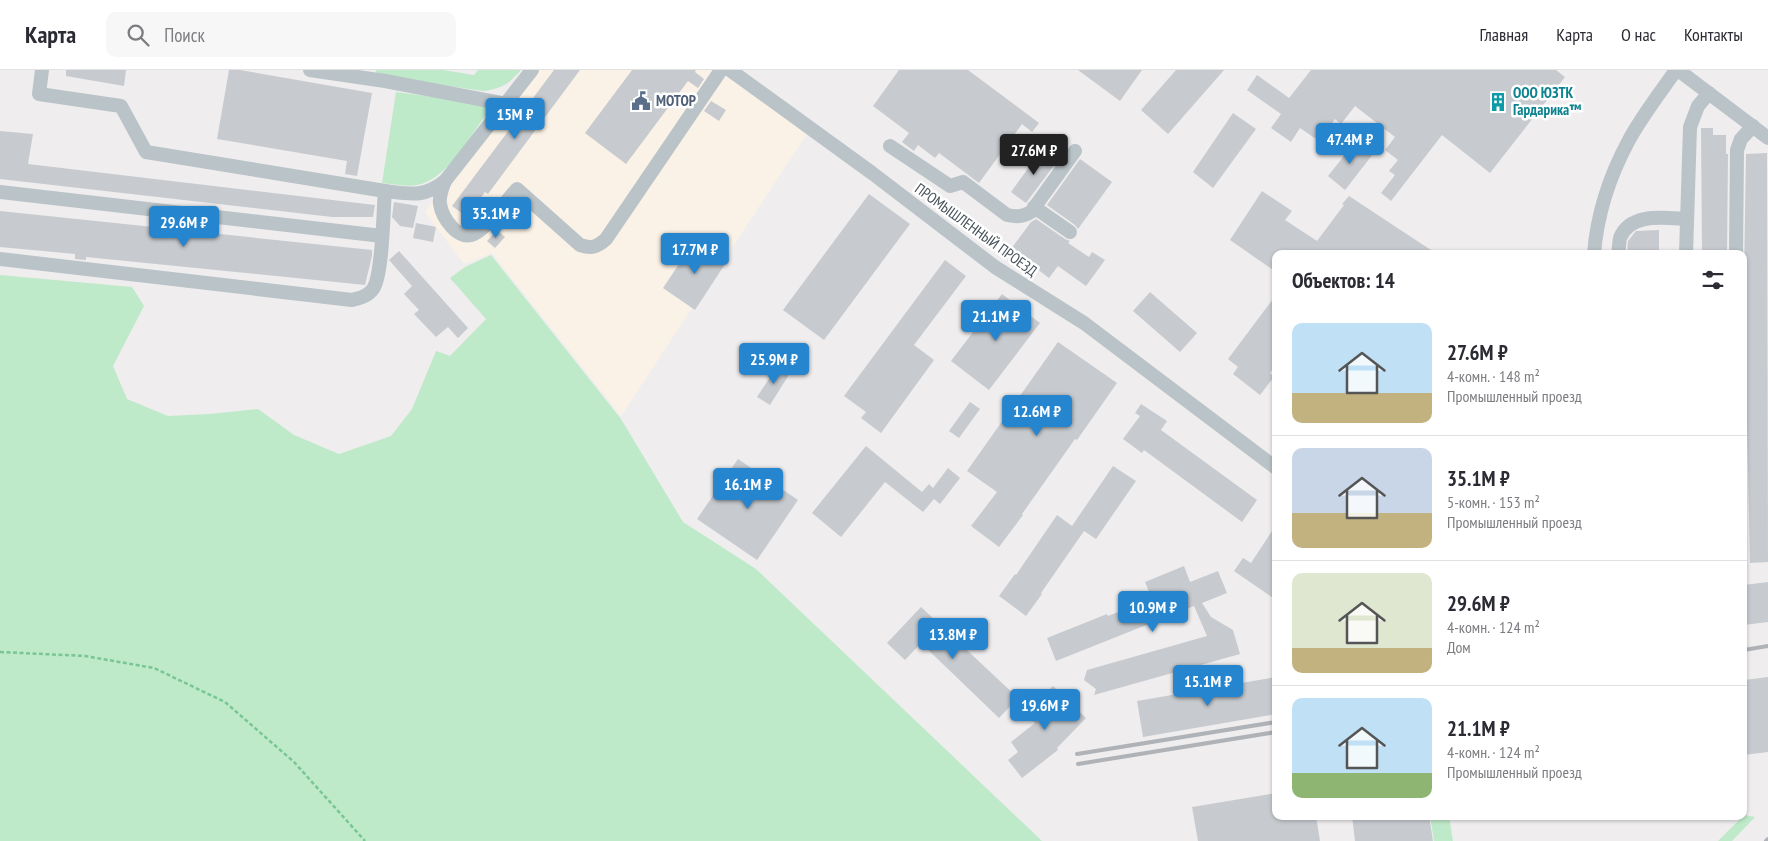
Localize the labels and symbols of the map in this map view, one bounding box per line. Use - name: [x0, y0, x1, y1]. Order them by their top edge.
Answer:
- place label: ООО ЮЗТК Гардарика™: [1513, 83, 1581, 119]
- public building icon: МОТОР: [630, 90, 652, 112]
- place label: МОТОР: [656, 91, 696, 110]
- building icon: ООО ЮЗТК Гардарика™: [1487, 91, 1509, 113]
- pin: 15M ₽: [480, 98, 550, 140]
- pin: 47.4M ₽: [1304, 122, 1396, 165]
- pin: 27.6M ₽: [988, 134, 1080, 176]
- street label: ПРОМЫШЛЕННЫЙ ПРОЕЗД: [911, 179, 1041, 280]
- pin: 35.1M ₽: [450, 196, 542, 239]
- pin: 29.6M ₽: [138, 206, 230, 248]
- pin: 17.7M ₽: [649, 232, 741, 275]
- pin: 21.1M ₽: [950, 300, 1042, 342]
- pin: 25.9M ₽: [728, 342, 820, 385]
- pin: 12.6M ₽: [991, 394, 1083, 437]
- pin: 16.1M ₽: [702, 468, 794, 510]
- pin: 10.9M ₽: [1107, 590, 1199, 633]
- pin: 13.8M ₽: [907, 618, 999, 660]
- pin: 15.1M ₽: [1162, 664, 1254, 707]
- pin: 19.6M ₽: [999, 688, 1091, 731]

